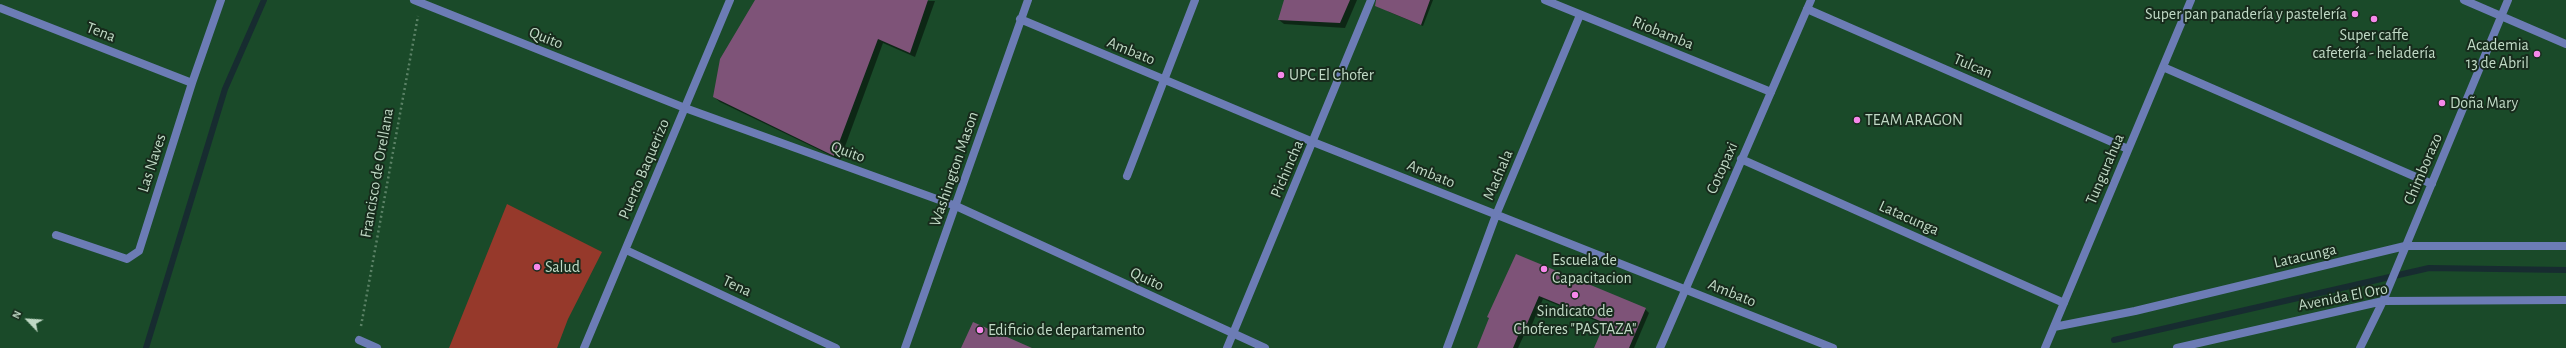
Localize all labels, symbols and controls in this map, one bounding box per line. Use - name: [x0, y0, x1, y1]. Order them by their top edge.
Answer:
- place label: Super pan panadería y pastelería: [2145, 4, 2347, 24]
- marker: Super pan panadería y pastelería: [2350, 9, 2360, 19]
- street label: Riobamba: [1630, 12, 1696, 54]
- marker: Super caffe cafetería - heladería: [2369, 14, 2379, 24]
- street label: Tena: [84, 18, 118, 46]
- street label: Quito: [526, 23, 566, 53]
- place label: Super caffe cafetería - heladería: [2312, 25, 2436, 63]
- street label: Ambato: [1104, 33, 1158, 69]
- place label: Academia 13 de Abril: [2466, 35, 2529, 73]
- street label: Tulcan: [1951, 49, 1995, 83]
- marker: Academia 13 de Abril: [2532, 49, 2542, 59]
- place label: UPC El Chofer: [1289, 65, 1374, 85]
- marker: UPC El Chofer: [1276, 70, 1286, 80]
- place label: Doña Mary: [2450, 93, 2518, 113]
- marker: Doña Mary: [2437, 98, 2447, 108]
- street label: Francisco de Orellana: [356, 107, 398, 239]
- street label: Washington Mason: [925, 109, 983, 229]
- place label: TEAM ARAGON: [1865, 110, 1963, 130]
- marker: TEAM ARAGON: [1852, 115, 1862, 125]
- street label: Puerto Baquerizo: [614, 116, 674, 222]
- street label: Chimborazo: [2399, 130, 2447, 208]
- street label: Las Naves: [134, 131, 170, 195]
- street label: Tungurahua: [2082, 131, 2128, 207]
- street label: Quito: [828, 137, 868, 167]
- street label: Pichincha: [1266, 137, 1308, 201]
- street label: Cotopaxi: [1702, 139, 1742, 197]
- street label: Machala: [1479, 147, 1517, 203]
- street label: Ambato: [1404, 156, 1458, 192]
- street label: Latacunga: [1876, 196, 1942, 240]
- street label: Latacunga: [2272, 239, 2338, 273]
- place label: Escuela de Capacitacion: [1552, 250, 1632, 288]
- place label: Salud: [545, 257, 580, 277]
- marker: Salud: [532, 262, 542, 272]
- street label: Quito: [1127, 263, 1167, 295]
- marker: Escuela de Capacitacion: [1539, 264, 1549, 274]
- street label: Tena: [719, 271, 755, 301]
- street label: Ambato: [1705, 275, 1759, 311]
- street label: Avenida El Oro: [2297, 279, 2389, 315]
- marker: Sindicato de Choferes "PASTAZA": [1570, 290, 1580, 300]
- north arrow: [8, 300, 48, 340]
- place label: Sindicato de Choferes "PASTAZA": [1513, 301, 1637, 339]
- text: N: [10, 309, 23, 321]
- place label: Edificio de departamento: [988, 320, 1145, 340]
- marker: Edificio de departamento: [975, 325, 985, 335]

